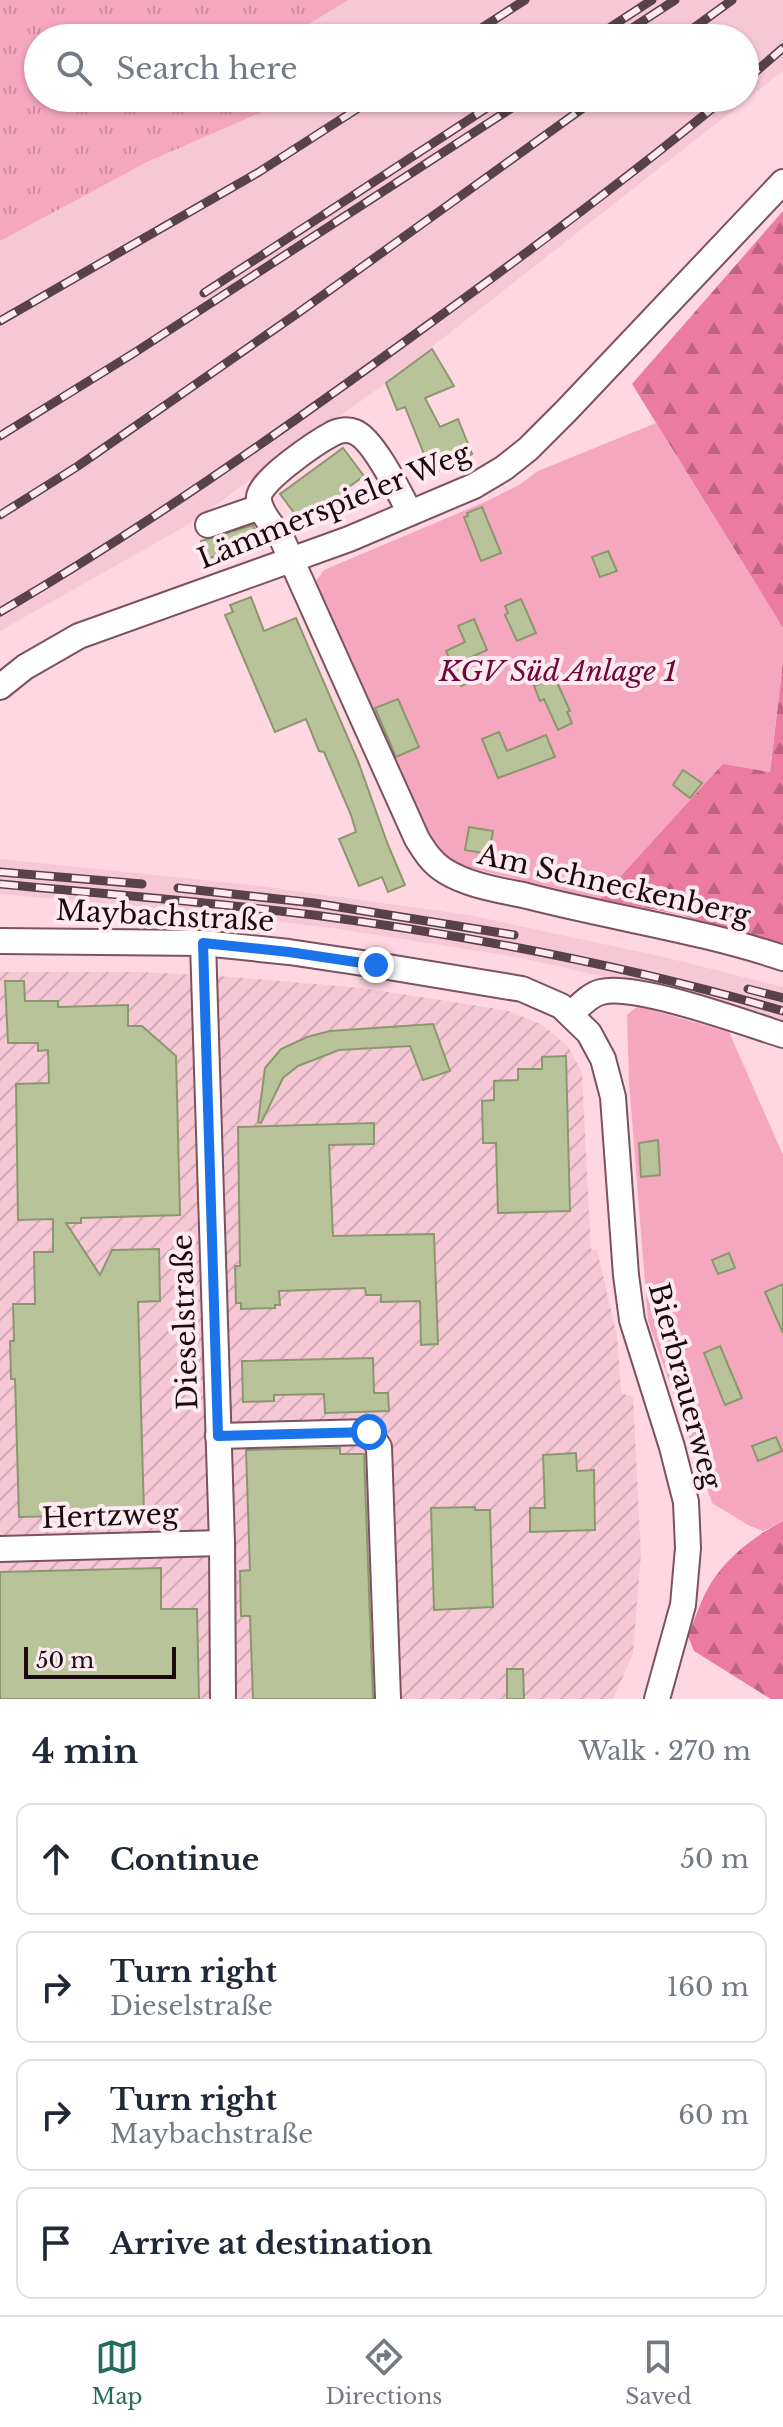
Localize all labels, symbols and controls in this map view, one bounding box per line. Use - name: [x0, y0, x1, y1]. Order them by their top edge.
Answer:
- search box: [24, 24, 759, 112]
- icon: search: [52, 46, 96, 90]
- text: Search here: [116, 50, 297, 87]
- street label: Lämmerspieler Weg: [193, 435, 477, 577]
- park label: KGV Süd Anlage 1: [438, 654, 677, 689]
- street label: Am Schneckenberg: [473, 836, 755, 934]
- street label: Maybachstraße: [55, 893, 275, 939]
- route end: [358, 947, 394, 983]
- street label: Dieselstraße: [164, 1234, 206, 1410]
- street label: Bierbrauerweg: [641, 1279, 730, 1494]
- route start: [351, 1414, 387, 1450]
- street label: Hertzweg: [41, 1496, 180, 1536]
- scale bar: [24, 1643, 176, 1679]
- text: 50 m: [36, 1647, 94, 1674]
- text: 4 min: [32, 1730, 138, 1772]
- text: Walk · 270 m: [579, 1735, 751, 1767]
- icon: ahead: [34, 1837, 78, 1881]
- text: Continue: [110, 1841, 259, 1878]
- text: 50 m: [680, 1843, 749, 1875]
- text: Turn right: [110, 1953, 277, 1990]
- icon: right: [34, 1965, 78, 2009]
- text: 160 m: [667, 1971, 749, 2003]
- text: Dieselstraße: [110, 1990, 273, 2022]
- text: Turn right: [110, 2081, 277, 2118]
- icon: right: [34, 2093, 78, 2137]
- text: 60 m: [678, 2099, 749, 2131]
- text: Maybachstraße: [110, 2118, 313, 2150]
- icon: arrive: [34, 2221, 78, 2265]
- text: Arrive at destination: [110, 2225, 433, 2262]
- tab: Map: [91, 2335, 143, 2410]
- tab: Directions: [325, 2335, 442, 2410]
- tab: Saved: [625, 2335, 692, 2410]

